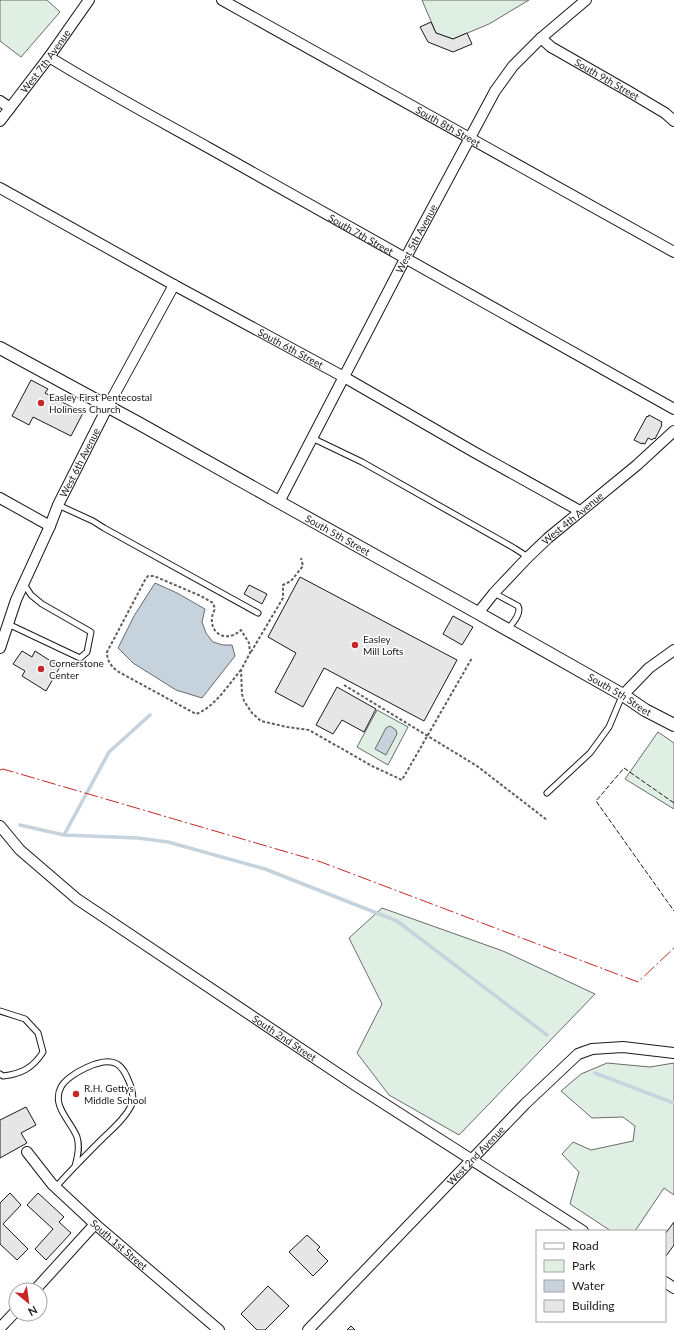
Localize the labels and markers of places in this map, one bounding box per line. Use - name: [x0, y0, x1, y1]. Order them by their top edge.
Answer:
- place label: Easley First Pentecostal Holiness Church: [49, 391, 152, 415]
- marker: Easley First Pentecostal Holiness Church: [36, 398, 46, 408]
- place label: Easley Mill Lofts: [363, 633, 403, 657]
- marker: Easley Mill Lofts: [350, 640, 360, 650]
- place label: Cornerstone Center: [49, 657, 104, 681]
- marker: Cornerstone Center: [36, 664, 46, 674]
- place label: R.H. Gettys Middle School: [84, 1082, 146, 1106]
- marker: R.H. Gettys Middle School: [71, 1089, 81, 1099]

